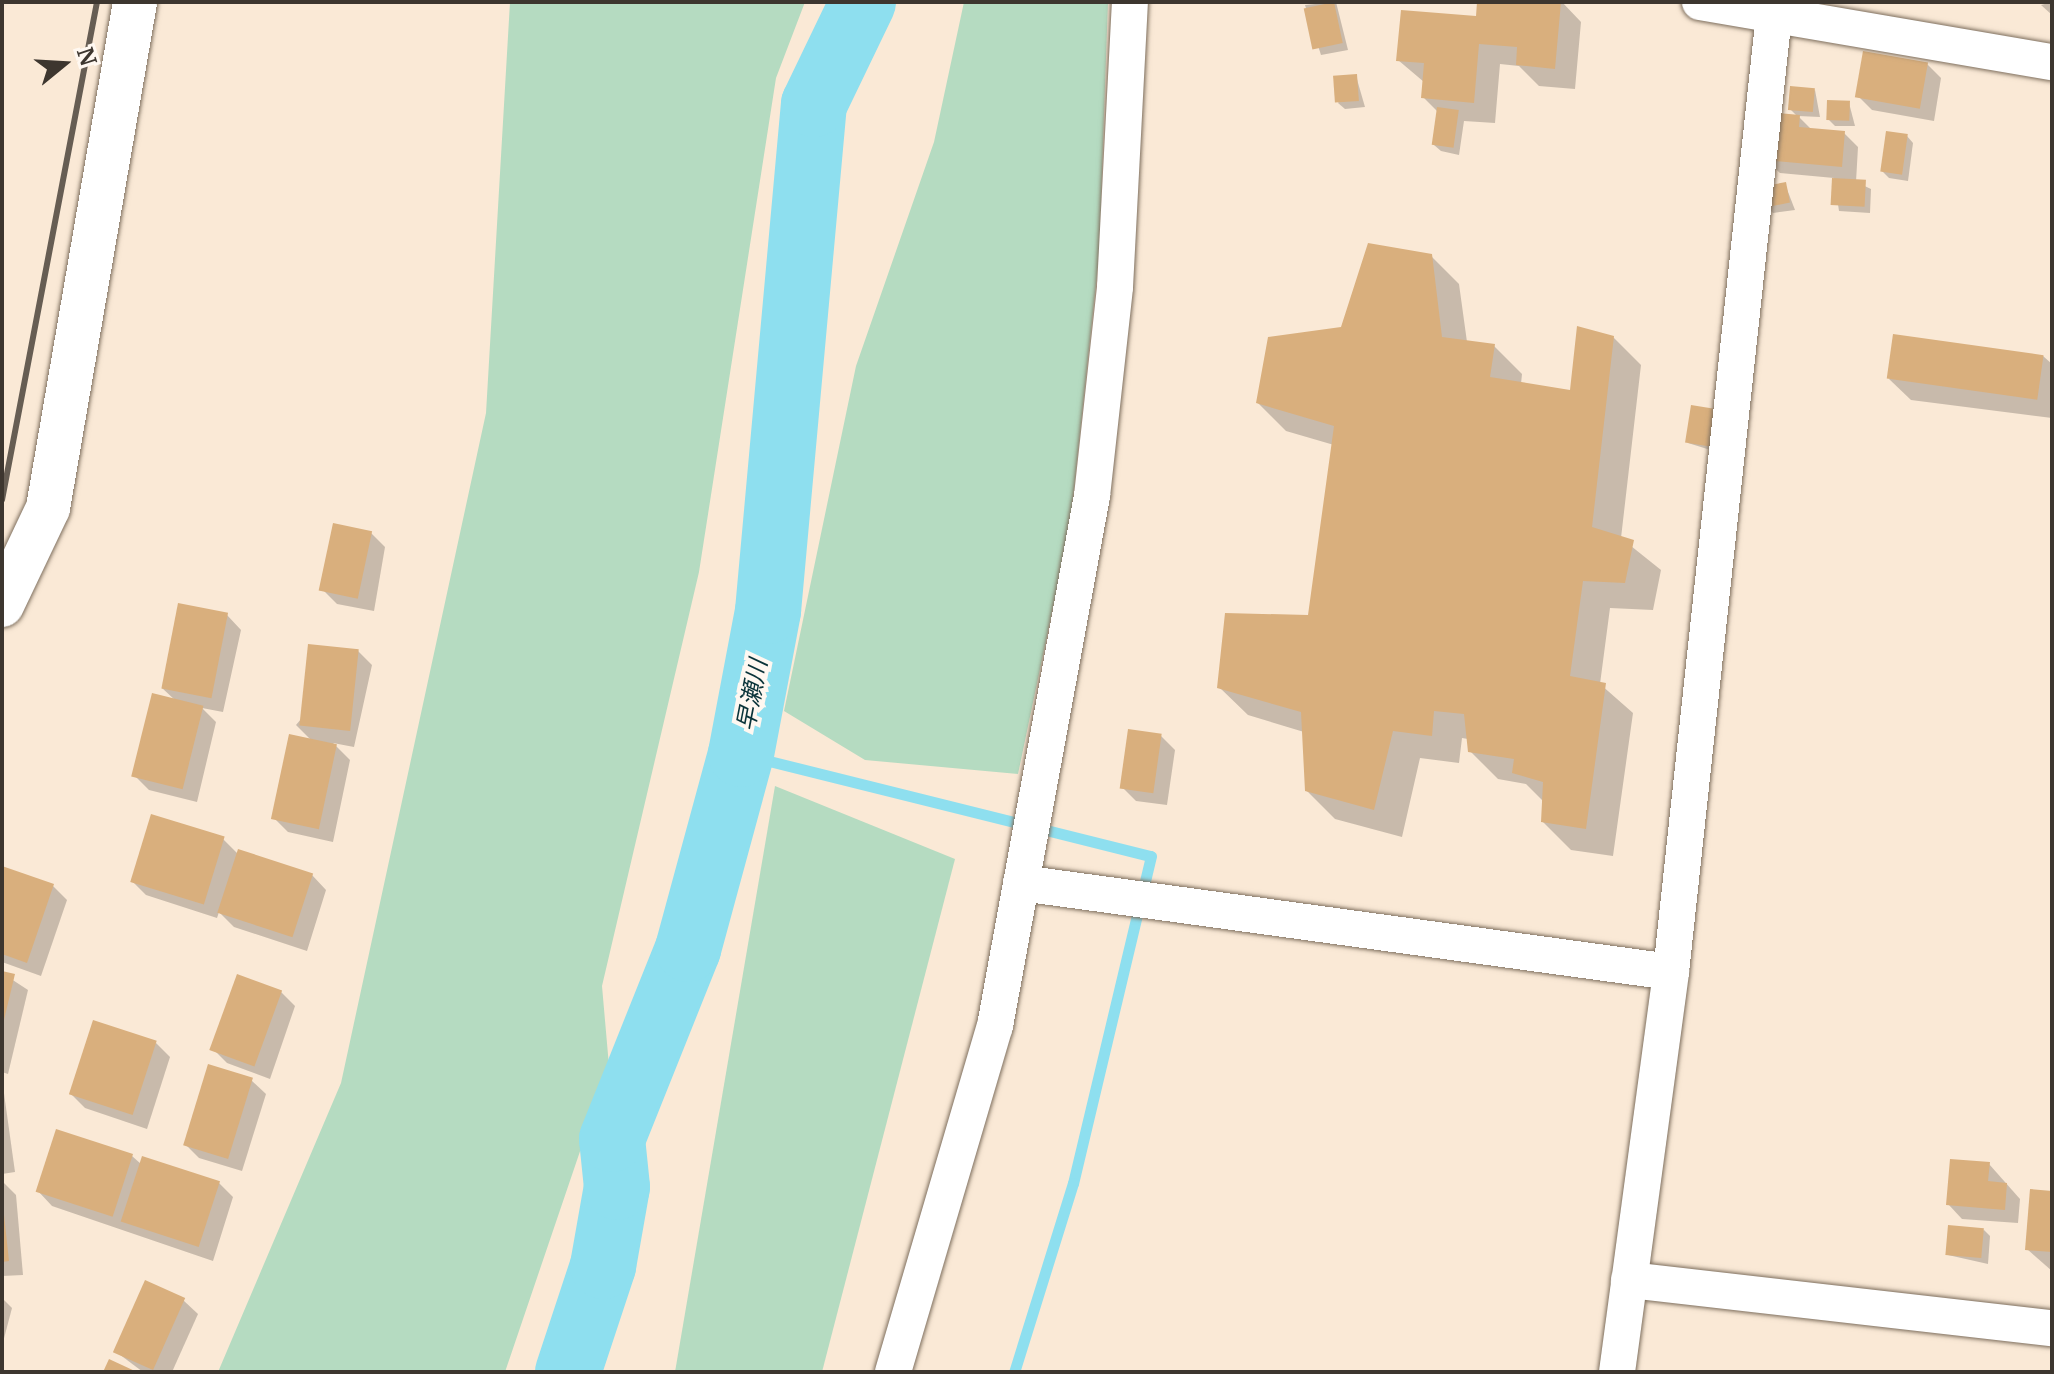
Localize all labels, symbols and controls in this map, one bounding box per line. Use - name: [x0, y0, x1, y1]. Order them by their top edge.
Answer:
- north arrow: [24, 24, 104, 104]
- text: N: [71, 44, 103, 69]
- water label: 早瀬川: [731, 657, 773, 733]

